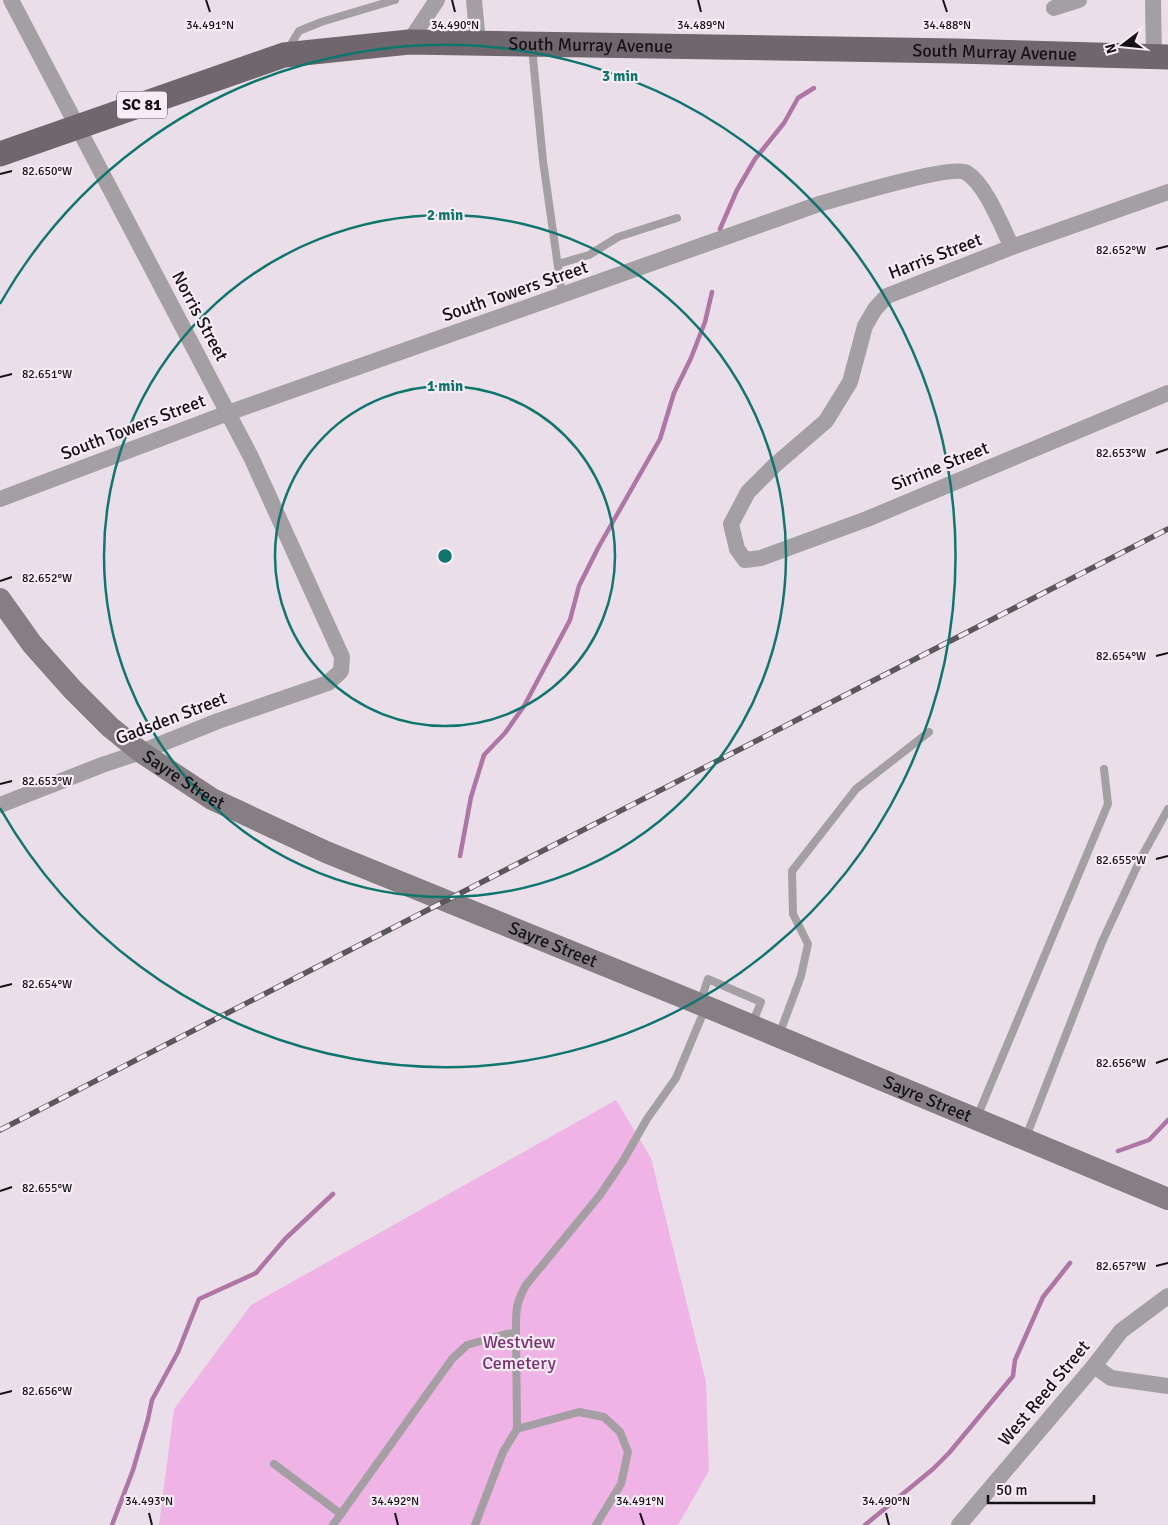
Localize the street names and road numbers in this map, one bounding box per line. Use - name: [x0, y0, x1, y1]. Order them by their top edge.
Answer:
- street label: South Murray Avenue: [508, 33, 673, 57]
- street label: South Murray Avenue: [912, 39, 1077, 65]
- road number: SC 81: [117, 92, 167, 118]
- street label: Harris Street: [885, 228, 985, 284]
- street label: South Towers Street: [439, 256, 591, 326]
- street label: Norris Street: [167, 267, 233, 365]
- street label: South Towers Street: [58, 389, 208, 465]
- street label: Sirrine Street: [888, 437, 992, 495]
- street label: Gadsden Street: [112, 687, 230, 749]
- street label: Sayre Street: [138, 745, 228, 814]
- street label: Sayre Street: [506, 917, 601, 972]
- street label: Sayre Street: [880, 1071, 975, 1127]
- street label: West Reed Street: [994, 1336, 1094, 1450]

